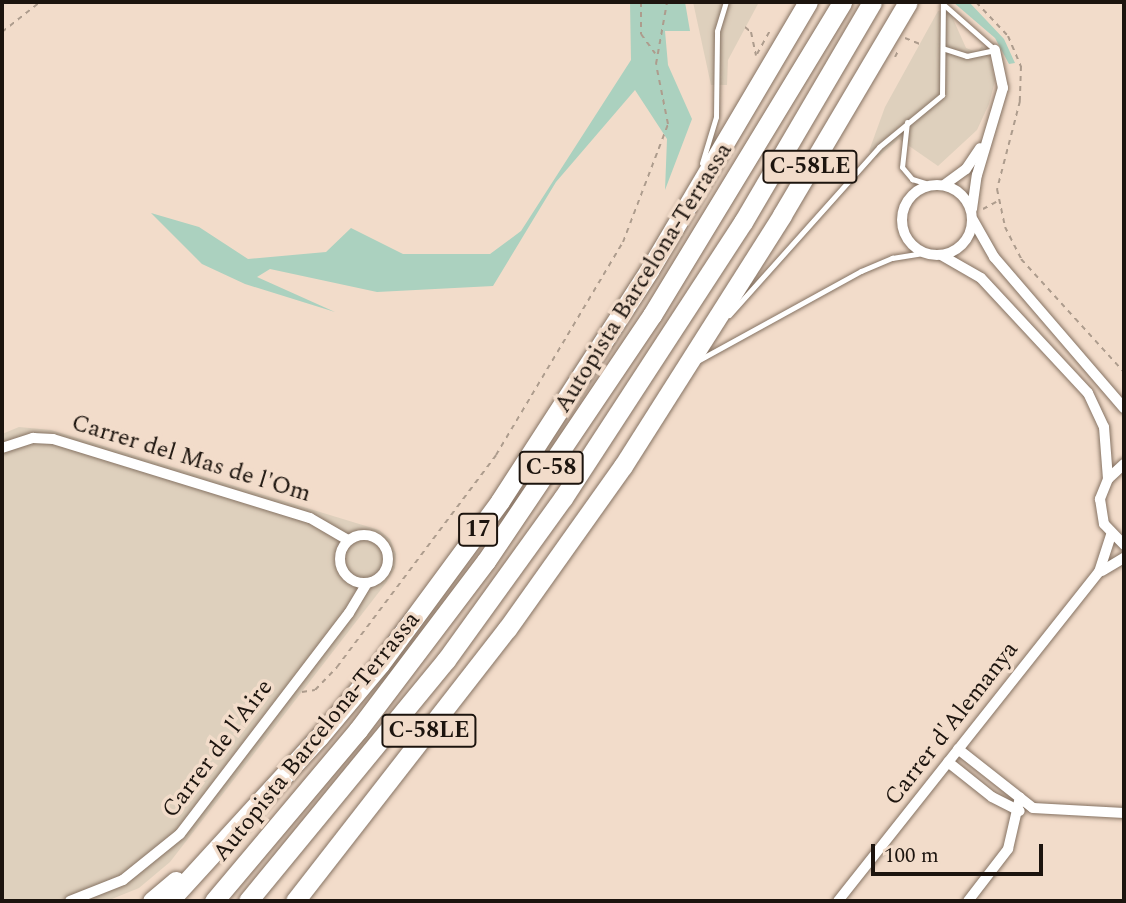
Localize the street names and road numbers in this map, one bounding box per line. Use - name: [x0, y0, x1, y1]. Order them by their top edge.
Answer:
- street label: Autopista Barcelona-Terrassa: [549, 138, 739, 418]
- road number: C-58LE: [761, 148, 859, 186]
- street label: Carrer del Mas de l'Om: [68, 409, 314, 509]
- road number: C-58: [518, 448, 584, 488]
- road number: 17: [457, 510, 499, 550]
- street label: Autopista Barcelona-Terrassa: [207, 606, 427, 868]
- street label: Carrer d'Alemanya: [879, 636, 1025, 812]
- street label: Carrer de l'Aire: [157, 674, 279, 824]
- road number: C-58LE: [380, 712, 478, 750]

